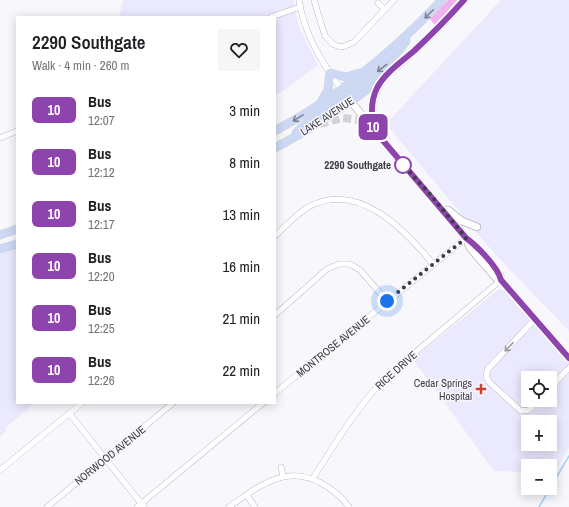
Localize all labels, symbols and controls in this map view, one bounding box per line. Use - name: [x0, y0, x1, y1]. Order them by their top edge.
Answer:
- one-way arrow: [424, 9, 434, 19]
- text: 2290 Southgate: [32, 29, 145, 55]
- button: heart: [218, 29, 260, 71]
- text: Walk · 4 min · 260 m: [32, 57, 129, 74]
- one-way arrow: [376, 63, 387, 72]
- text: Bus: [88, 91, 111, 112]
- street label: LAKE AVENUE: [297, 93, 357, 139]
- text: 3 min: [229, 100, 260, 121]
- text: 10: [48, 101, 60, 119]
- text: 12:07: [88, 112, 115, 129]
- one-way arrow: [292, 114, 304, 122]
- line badge: 10: [355, 114, 391, 140]
- text: 10: [367, 118, 379, 136]
- text: Bus: [88, 143, 111, 164]
- text: 8 min: [229, 152, 260, 173]
- text: 10: [48, 153, 60, 171]
- marker: 2290 Southgate: [394, 156, 412, 174]
- place label: 2290 Southgate: [324, 158, 391, 172]
- text: 12:12: [88, 164, 115, 181]
- text: Bus: [88, 195, 111, 216]
- text: 13 min: [222, 204, 260, 225]
- text: 10: [48, 205, 60, 223]
- text: 12:17: [88, 216, 115, 233]
- text: Bus: [88, 247, 111, 268]
- text: 16 min: [222, 256, 260, 277]
- text: 10: [48, 257, 60, 275]
- text: 12:20: [88, 268, 115, 285]
- your location: [377, 291, 397, 311]
- text: Bus: [88, 299, 111, 320]
- text: 21 min: [222, 308, 260, 329]
- text: 10: [48, 309, 60, 327]
- street label: MONTROSE AVENUE: [293, 312, 373, 380]
- text: 12:25: [88, 320, 115, 337]
- one-way arrow: [504, 342, 513, 353]
- street label: RICE DRIVE: [372, 348, 420, 392]
- text: Bus: [88, 351, 111, 372]
- text: 22 min: [222, 360, 260, 381]
- text: 10: [48, 361, 60, 379]
- map controls: [521, 371, 557, 495]
- button: locate: [521, 371, 557, 407]
- text: 12:26: [88, 372, 115, 389]
- place label: Cedar Springs Hospital: [414, 376, 472, 403]
- marker: Cedar Springs Hospital: [475, 383, 487, 395]
- button: +: [521, 415, 557, 451]
- street label: NORWOOD AVENUE: [72, 422, 148, 488]
- button: −: [521, 459, 557, 495]

